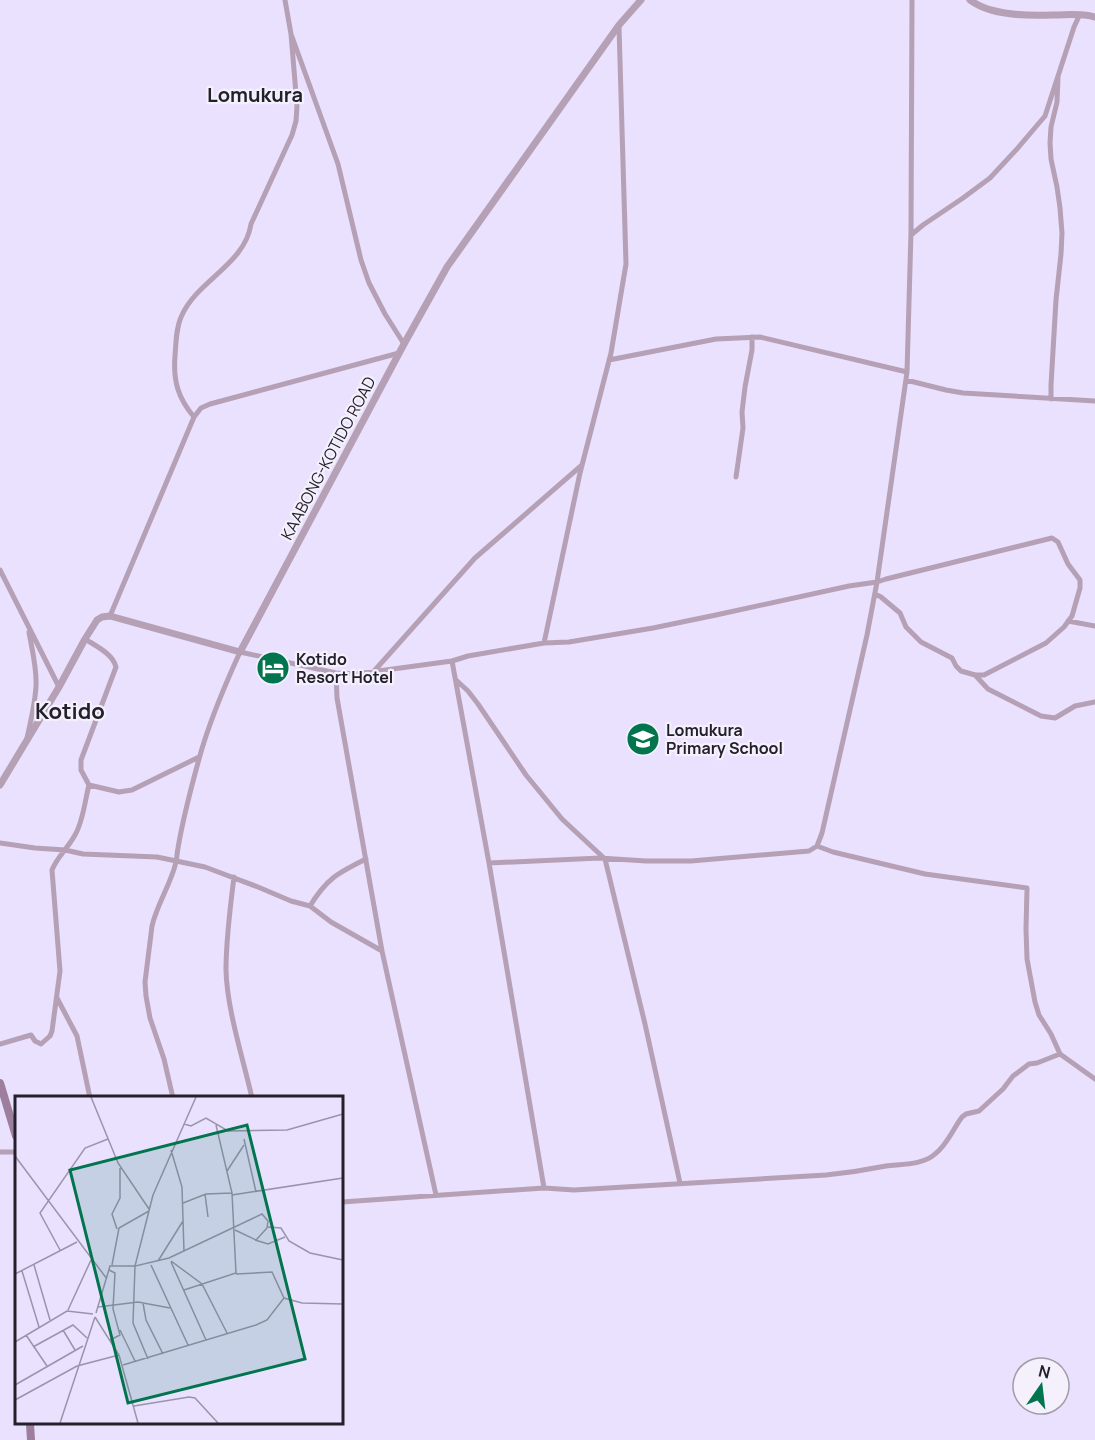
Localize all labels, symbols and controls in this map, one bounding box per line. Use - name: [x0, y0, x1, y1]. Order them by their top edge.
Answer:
- district label: Lomukura: [207, 81, 303, 108]
- street label: KAABONG-KOTIDO ROAD: [276, 372, 381, 543]
- place label: Kotido Resort Hotel: [296, 648, 393, 688]
- hotel icon: Kotido Resort Hotel: [255, 650, 291, 686]
- district label: Kotido: [35, 696, 105, 726]
- place label: Lomukura Primary School: [666, 719, 783, 759]
- school or university icon: Lomukura Primary School: [625, 721, 661, 757]
- inset map: [15, 1096, 344, 1425]
- north arrow: [1011, 1356, 1071, 1416]
- text: N: [1036, 1359, 1053, 1384]

